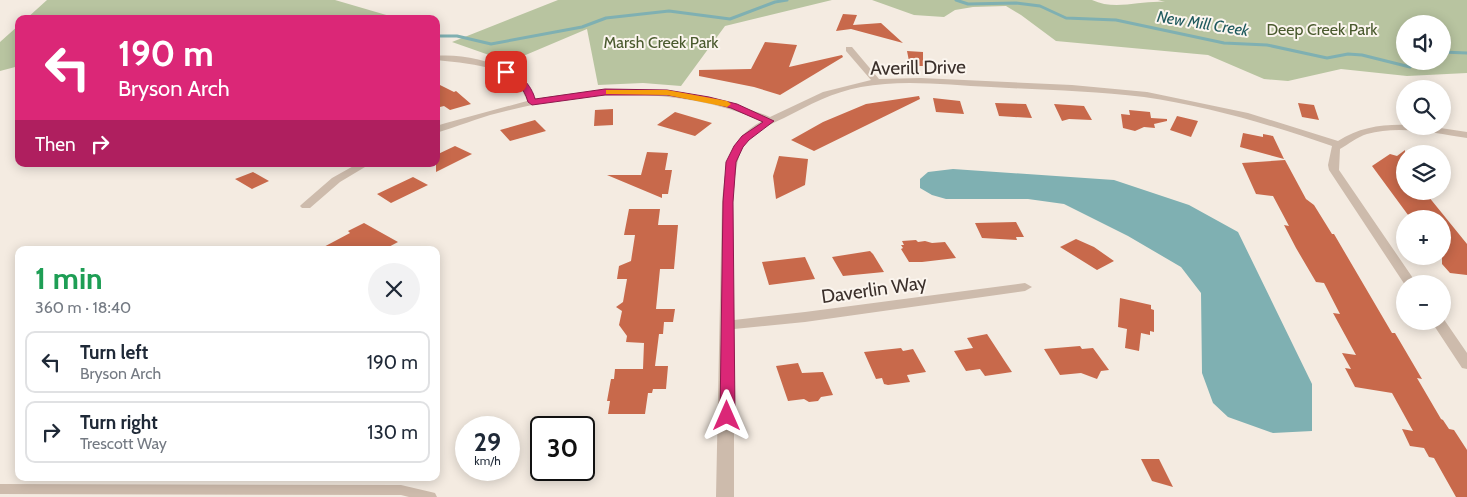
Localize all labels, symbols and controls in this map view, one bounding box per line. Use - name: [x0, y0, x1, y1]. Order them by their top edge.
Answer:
- water label: New Mill Creek: [1156, 7, 1251, 40]
- map controls: [1396, 15, 1451, 330]
- button: sound: [1396, 15, 1451, 70]
- park label: Deep Creek Park: [1266, 20, 1378, 39]
- text: 190 m: [118, 32, 214, 75]
- park label: Marsh Creek Park: [603, 33, 719, 52]
- icon: left: [35, 35, 100, 100]
- pin: [485, 51, 527, 93]
- street label: Averill Drive: [870, 55, 966, 80]
- icon: arrive: [492, 58, 520, 86]
- text: Bryson Arch: [118, 75, 230, 102]
- button: search: [1396, 80, 1451, 135]
- icon: right: [86, 130, 114, 158]
- text: Then: [35, 133, 76, 156]
- button: layers: [1396, 145, 1451, 200]
- button: +: [1396, 210, 1451, 265]
- text: 1 min: [35, 260, 103, 297]
- button: close: [368, 263, 420, 315]
- street label: Daverlin Way: [820, 271, 929, 308]
- button: −: [1396, 275, 1451, 330]
- text: 360 m · 18:40: [35, 298, 131, 317]
- text: Turn left: [80, 341, 148, 364]
- icon: left: [37, 348, 65, 376]
- text: 190 m: [367, 351, 418, 374]
- text: Bryson Arch: [80, 364, 161, 383]
- position arrow: [700, 389, 752, 441]
- text: Turn right: [80, 411, 158, 434]
- speed limit sign: 30: [530, 416, 595, 481]
- icon: right: [37, 418, 65, 446]
- text: 130 m: [367, 421, 418, 444]
- text: 29: [474, 427, 501, 457]
- text: Trescott Way: [80, 434, 167, 453]
- text: km/h: [474, 453, 501, 468]

